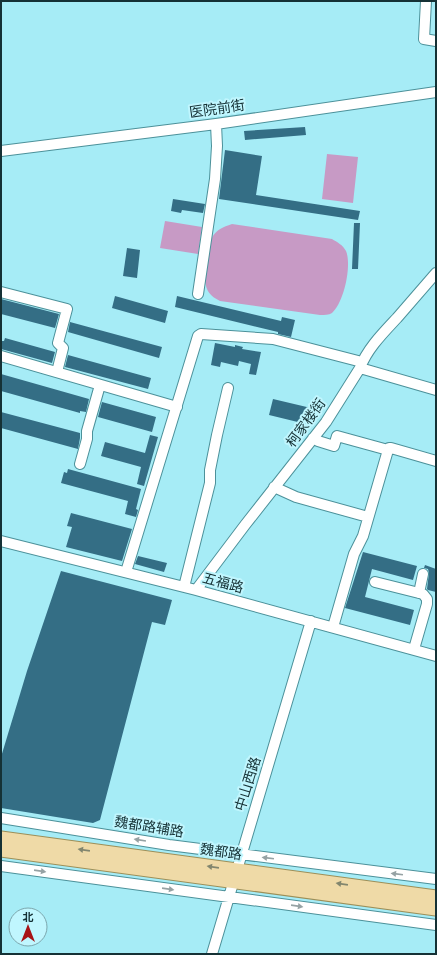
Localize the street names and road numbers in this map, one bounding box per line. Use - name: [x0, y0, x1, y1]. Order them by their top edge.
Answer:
- street label: 医院前街: [188, 97, 246, 121]
- street label: 柯家楼街: [283, 395, 329, 451]
- street label: 五福路: [201, 569, 245, 597]
- street label: 中山西路: [232, 755, 264, 813]
- street label: 魏都路辅路: [113, 813, 185, 841]
- street label: 魏都路: [199, 841, 243, 863]

